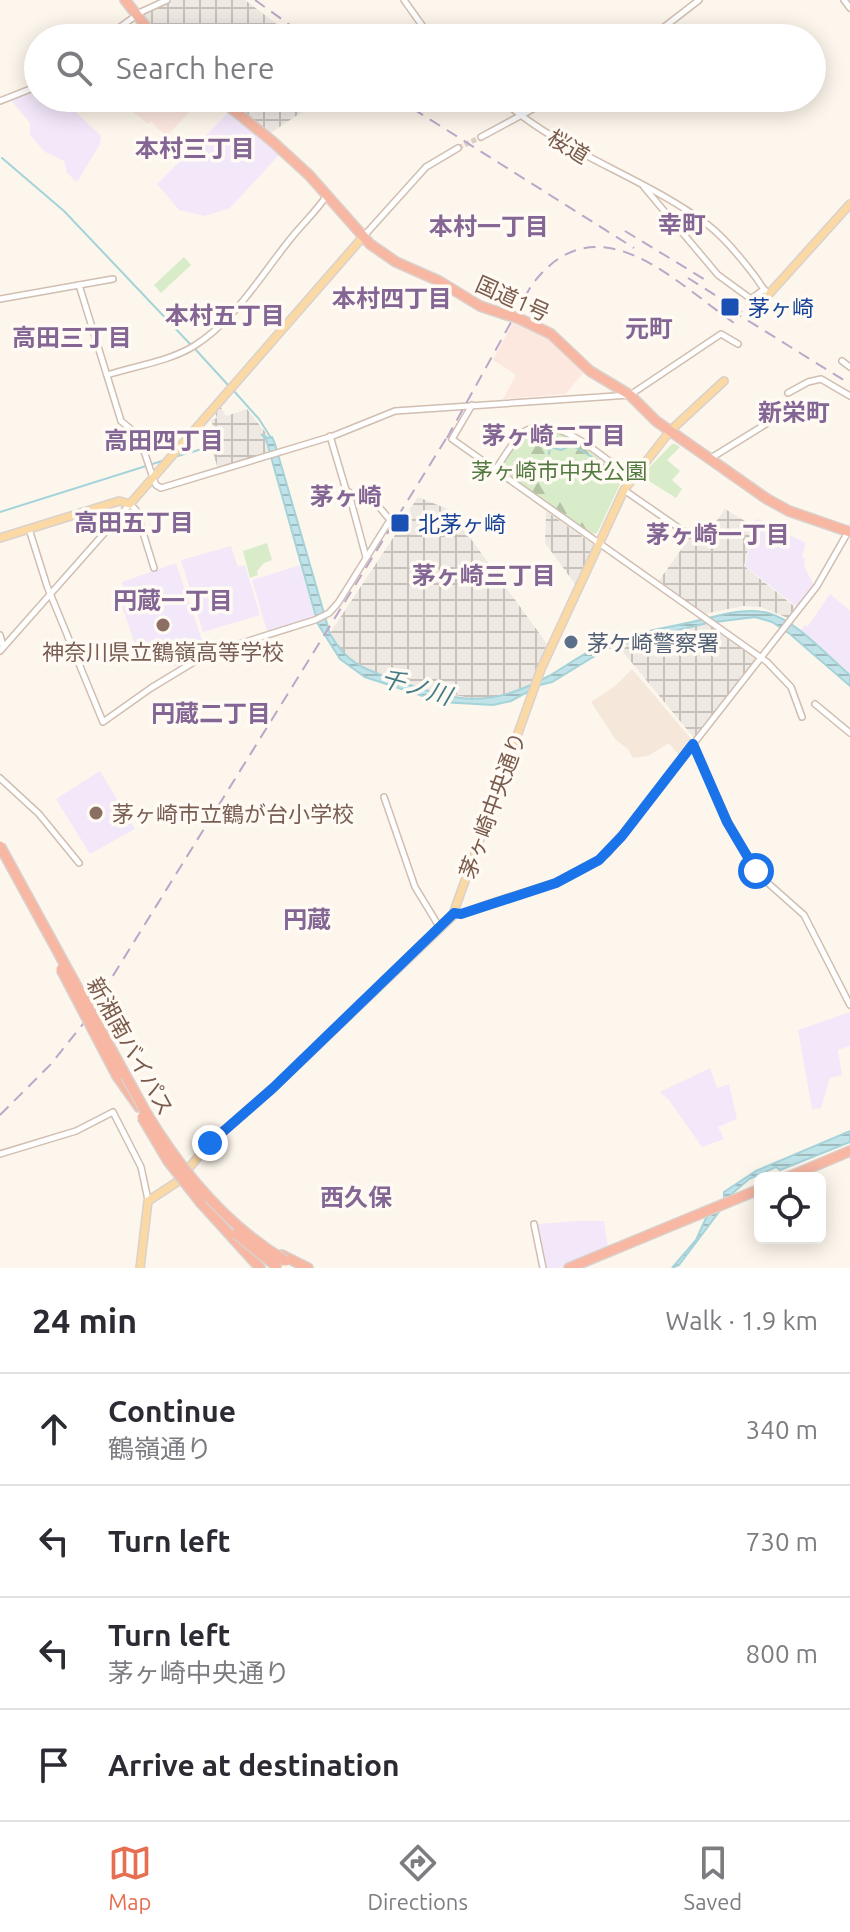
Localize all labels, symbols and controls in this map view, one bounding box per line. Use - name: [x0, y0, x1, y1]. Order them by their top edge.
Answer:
- search box: [24, 24, 826, 112]
- icon: search: [52, 46, 96, 90]
- text: Search here: [116, 51, 275, 85]
- street label: 桜道: [544, 124, 594, 168]
- district label: 本村三丁目: [135, 135, 255, 162]
- district label: 幸町: [658, 211, 706, 238]
- district label: 本村一丁目: [429, 213, 549, 240]
- street label: 国道1号: [472, 271, 554, 325]
- district label: 本村四丁目: [332, 285, 452, 312]
- place label: 茅ヶ崎: [748, 295, 814, 320]
- marker: 茅ヶ崎: [719, 296, 741, 318]
- district label: 本村五丁目: [165, 302, 285, 329]
- district label: 元町: [625, 315, 673, 342]
- district label: 高田三丁目: [12, 324, 132, 351]
- district label: 新栄町: [758, 399, 830, 426]
- district label: 茅ヶ崎二丁目: [482, 422, 626, 449]
- district label: 高田四丁目: [104, 427, 224, 454]
- park label: 茅ヶ崎市中央公園: [471, 458, 647, 483]
- district label: 茅ヶ崎: [310, 483, 382, 510]
- district label: 高田五丁目: [74, 509, 194, 536]
- place label: 北茅ヶ崎: [418, 511, 506, 536]
- marker: 北茅ヶ崎: [389, 512, 411, 534]
- district label: 茅ヶ崎一丁目: [646, 521, 790, 548]
- district label: 茅ヶ崎三丁目: [412, 562, 556, 589]
- district label: 円蔵一丁目: [113, 587, 233, 614]
- marker: 神奈川県立鶴嶺高等学校: [154, 616, 172, 634]
- place label: 茅ケ崎警察署: [587, 630, 719, 655]
- marker: 茅ケ崎警察署: [562, 633, 580, 651]
- place label: 神奈川県立鶴嶺高等学校: [42, 639, 284, 664]
- water label: 千ノ川: [378, 664, 457, 711]
- district label: 円蔵二丁目: [151, 700, 271, 727]
- street label: 茅ヶ崎中央通り: [454, 728, 530, 882]
- place label: 茅ヶ崎市立鶴が台小学校: [112, 801, 354, 826]
- marker: 茅ヶ崎市立鶴が台小学校: [87, 804, 105, 822]
- route start: [738, 853, 774, 889]
- district label: 円蔵: [283, 906, 331, 933]
- street label: 新湘南バイパス: [83, 973, 179, 1119]
- route end: [192, 1125, 228, 1161]
- map controls: [754, 1172, 826, 1244]
- button: locate: [754, 1172, 826, 1244]
- district label: 西久保: [320, 1184, 392, 1211]
- text: 24 min: [32, 1301, 137, 1339]
- text: Walk · 1.9 km: [666, 1306, 818, 1335]
- text: Continue: [108, 1394, 236, 1428]
- icon: ahead: [32, 1407, 76, 1451]
- text: 340 m: [746, 1415, 818, 1444]
- text: 鶴嶺通り: [108, 1434, 212, 1463]
- icon: left: [32, 1519, 76, 1563]
- text: Turn left: [108, 1524, 230, 1558]
- text: 730 m: [746, 1527, 818, 1556]
- text: Turn left: [108, 1618, 230, 1652]
- icon: left: [32, 1631, 76, 1675]
- text: 800 m: [746, 1639, 818, 1668]
- text: 茅ヶ崎中央通り: [108, 1658, 290, 1687]
- icon: arrive: [32, 1743, 76, 1787]
- text: Arrive at destination: [108, 1748, 400, 1782]
- tab: Map: [108, 1841, 152, 1914]
- tab: Directions: [367, 1841, 468, 1914]
- tab: Saved: [684, 1841, 742, 1914]

